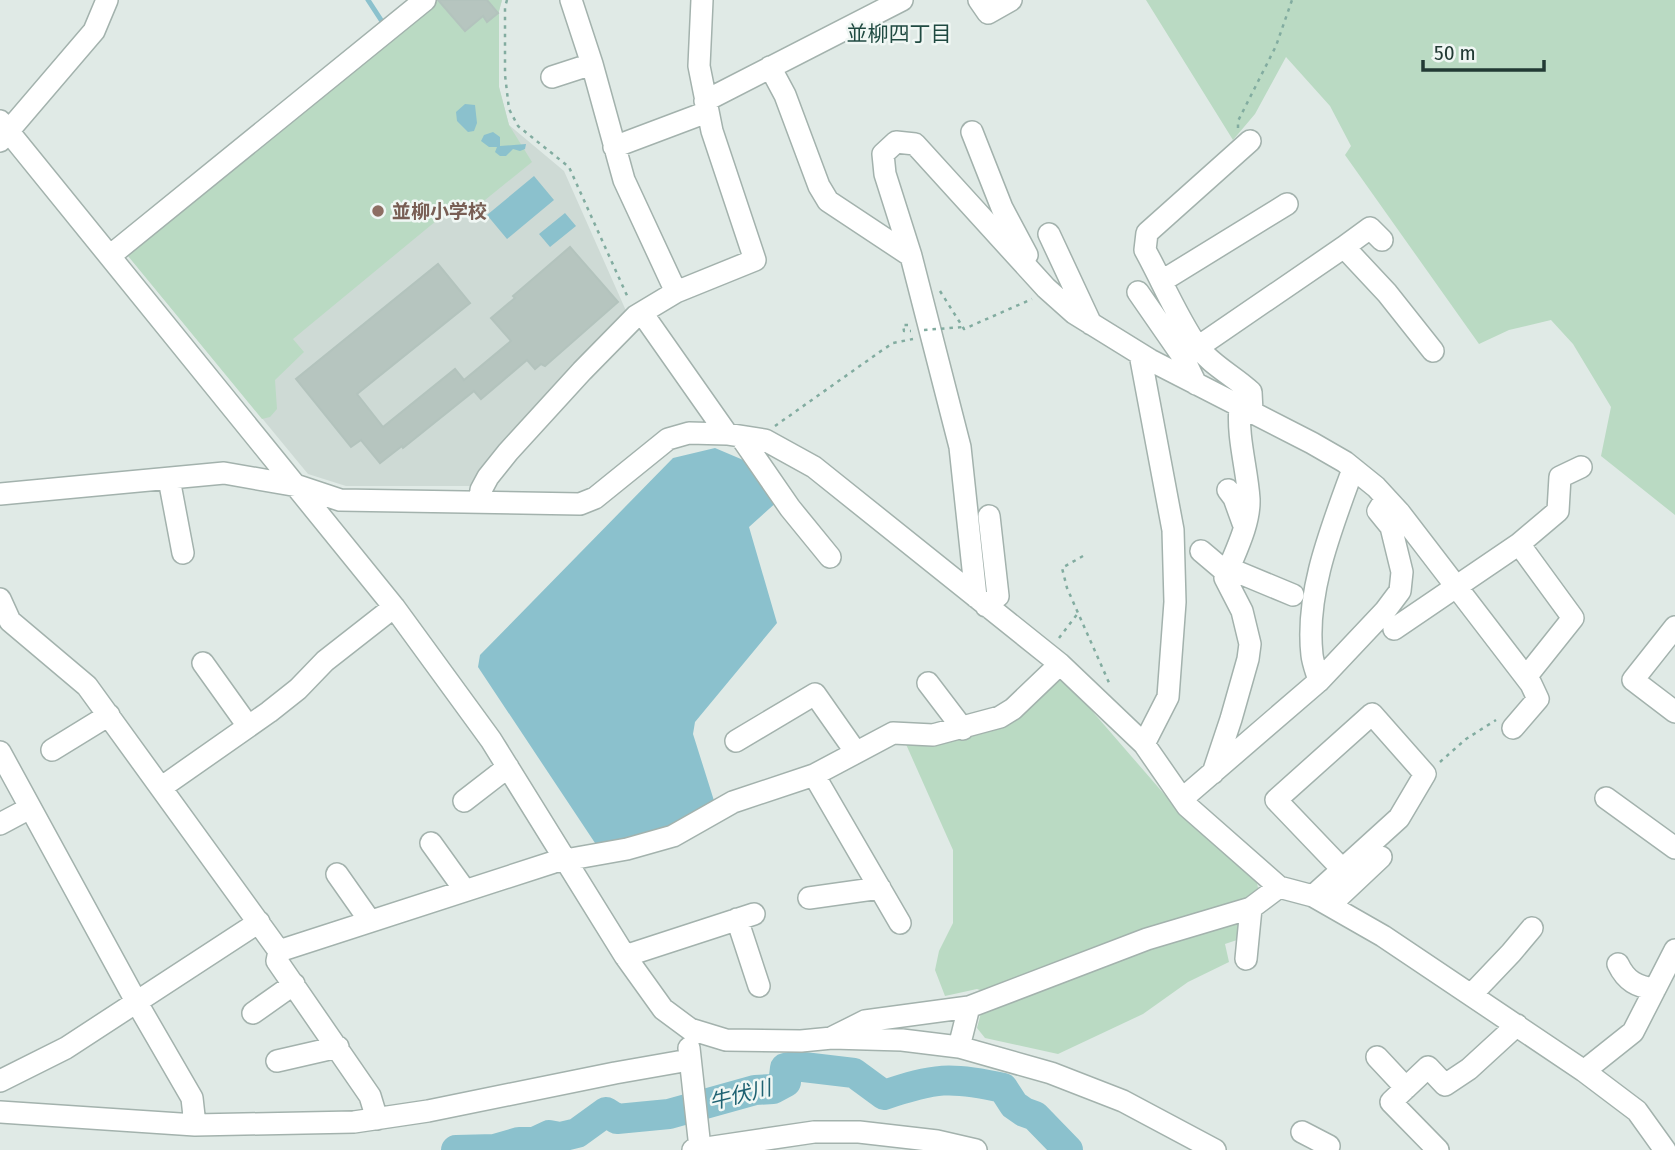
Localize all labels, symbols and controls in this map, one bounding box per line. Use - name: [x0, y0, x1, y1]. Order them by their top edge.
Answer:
- district label: 並柳四丁目: [847, 21, 952, 47]
- scale bar: [1423, 28, 1544, 72]
- text: 50 m: [1434, 40, 1476, 66]
- place label: 並柳小学校: [392, 200, 487, 223]
- marker: 並柳小学校: [370, 203, 386, 219]
- water label: 牛伏川: [706, 1074, 776, 1115]

